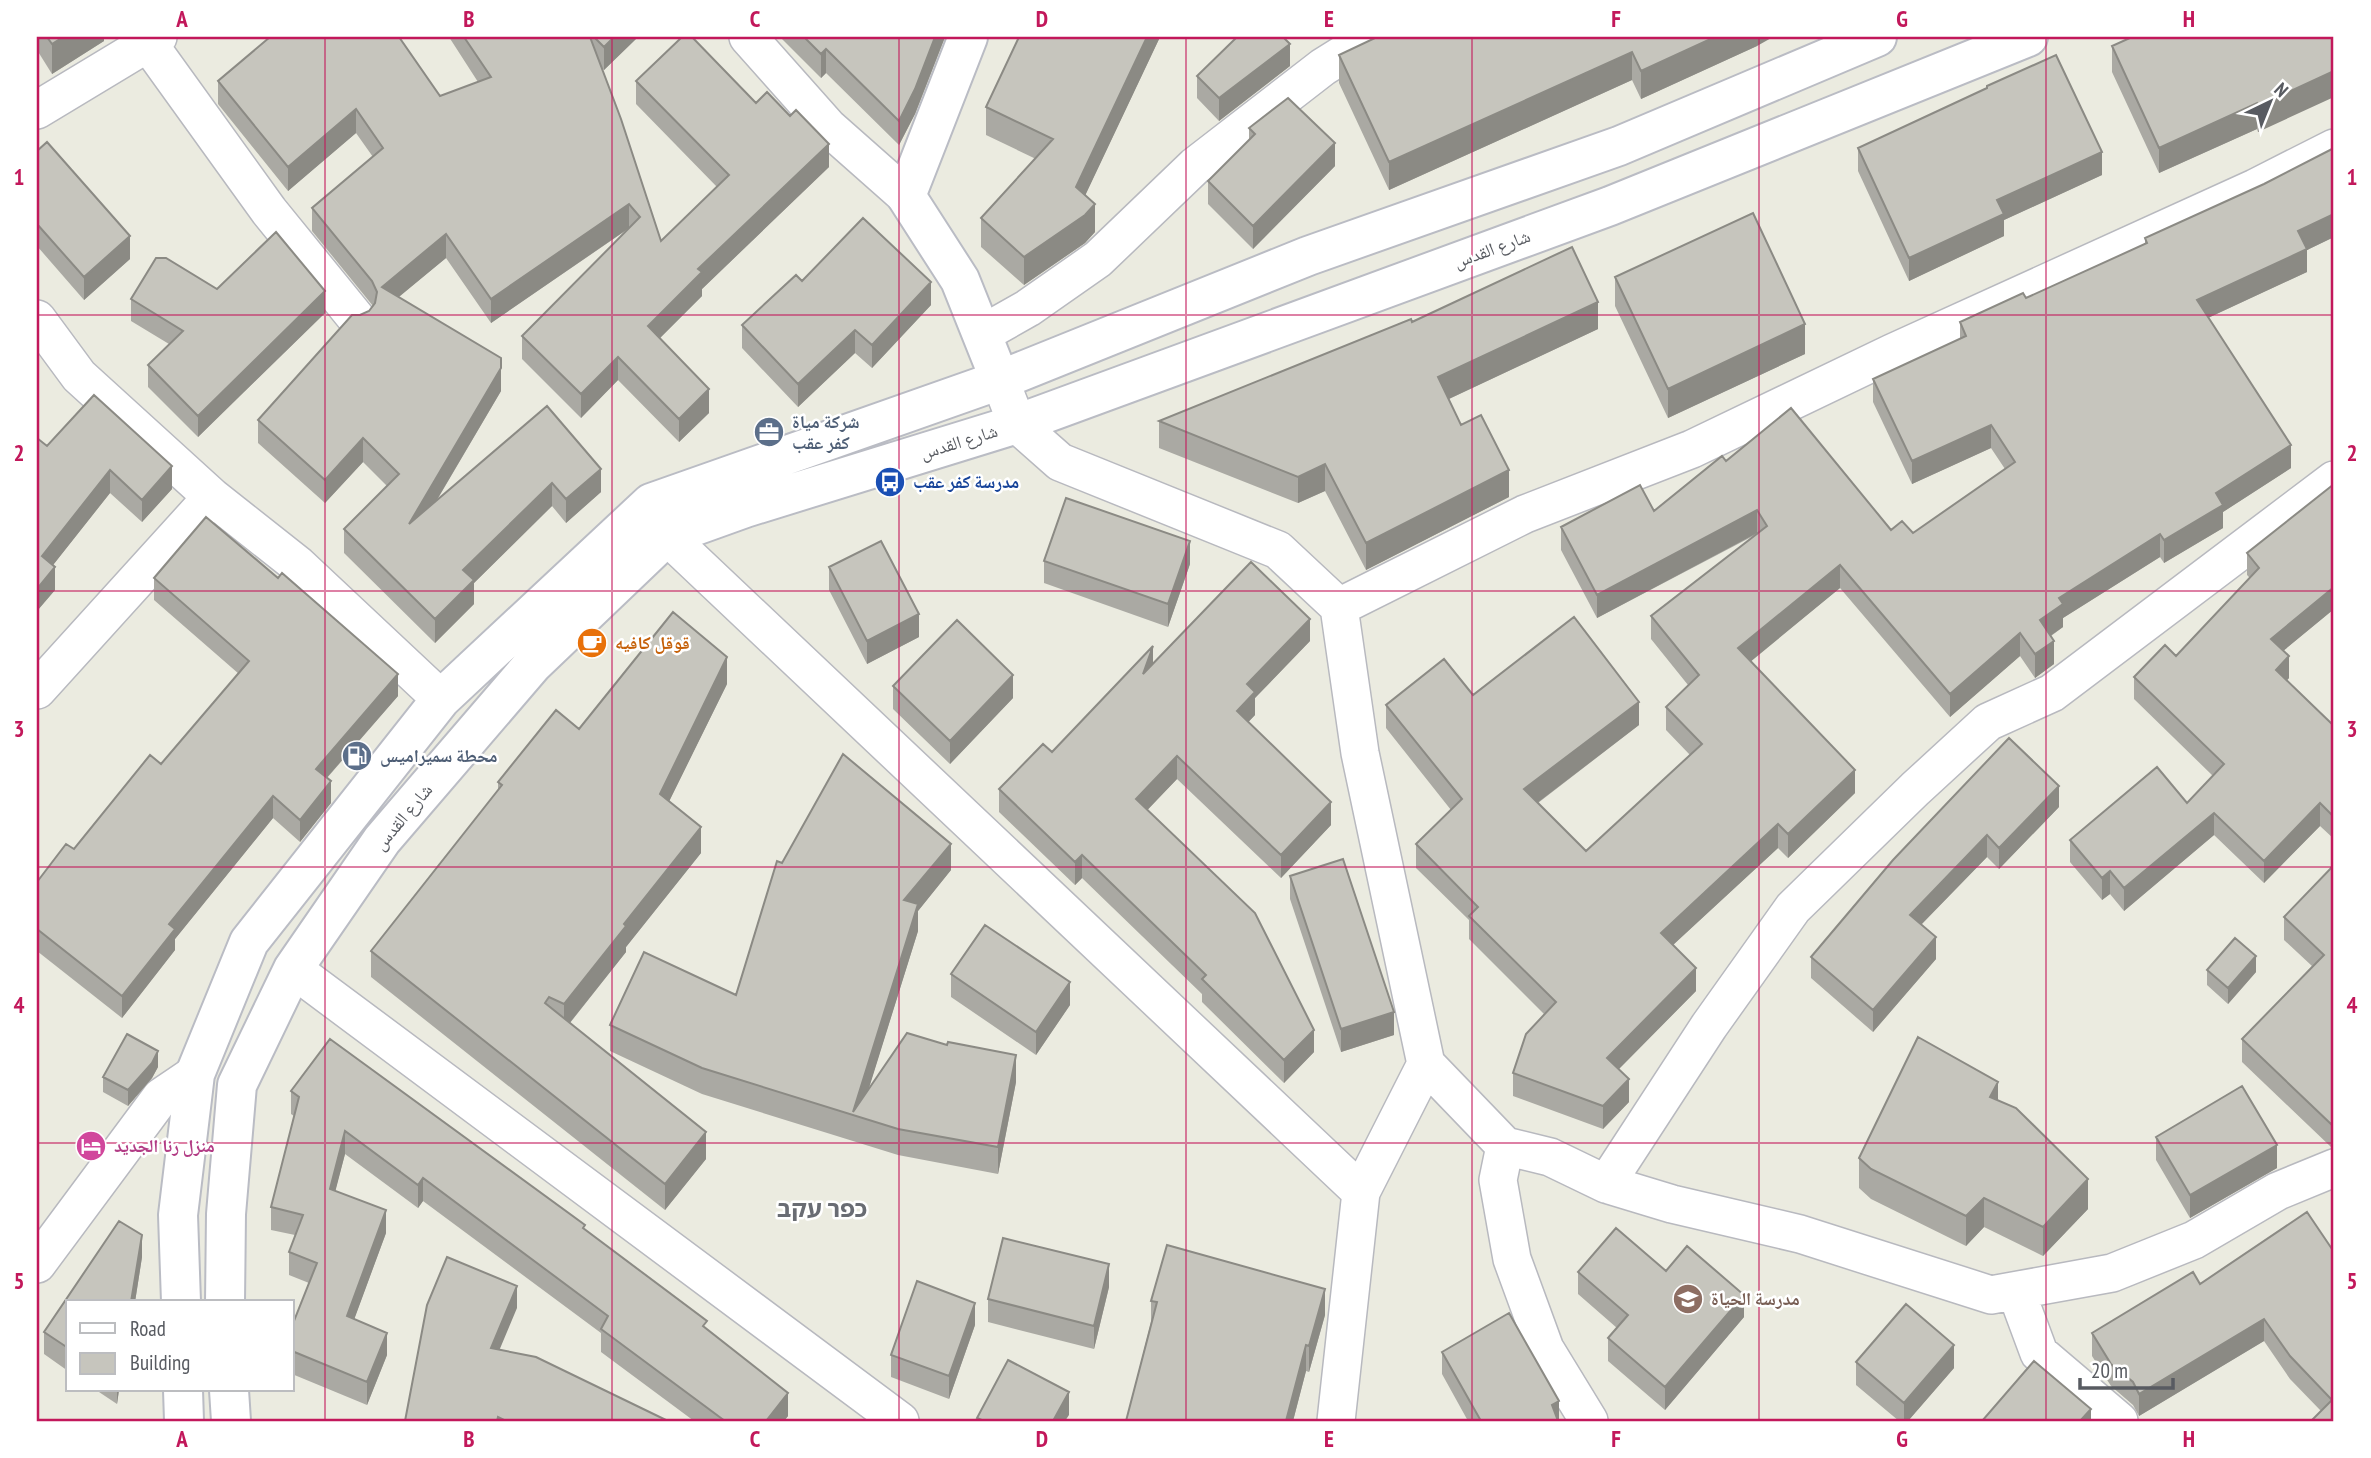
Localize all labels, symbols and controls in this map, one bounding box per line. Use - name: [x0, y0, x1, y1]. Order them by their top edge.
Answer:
- text: A: [175, 4, 188, 33]
- text: B: [463, 4, 475, 33]
- text: C: [750, 4, 761, 33]
- text: D: [1036, 4, 1048, 33]
- text: E: [1324, 4, 1334, 33]
- text: F: [1611, 4, 1621, 33]
- text: G: [1896, 4, 1908, 33]
- text: H: [2183, 4, 2195, 33]
- north arrow: [2234, 66, 2304, 136]
- text: N: [2270, 77, 2294, 102]
- text: 1: [14, 162, 25, 191]
- text: 1: [2347, 162, 2358, 191]
- street label: شارع القدس: [1450, 224, 1533, 273]
- place label: شركة مياة كفر عقب: [792, 410, 860, 454]
- office icon: شركة مياة كفر عقب: [752, 415, 786, 449]
- street label: شارع القدس: [917, 419, 1000, 464]
- text: 2: [14, 438, 25, 467]
- text: 2: [2347, 438, 2358, 467]
- bus stop icon: مدرسة كفر عقب: [873, 465, 907, 499]
- place label: مدرسة كفر عقب: [913, 470, 1019, 493]
- cafe icon: قوقل كافيه: [575, 626, 609, 660]
- place label: قوقل كافيه: [615, 631, 690, 654]
- text: 3: [14, 714, 25, 743]
- text: 3: [2347, 714, 2358, 743]
- fuel station icon: محطة سميراميس: [340, 739, 374, 773]
- place label: محطة سميراميس: [380, 744, 498, 767]
- street label: شارع القدس: [368, 779, 437, 855]
- text: 4: [14, 990, 25, 1019]
- text: 4: [2347, 990, 2358, 1019]
- hotel icon: منزل رنا الجديد: [74, 1129, 108, 1163]
- place label: منزل رنا الجديد: [114, 1134, 215, 1157]
- district label: כפר עקב: [777, 1193, 867, 1224]
- text: 5: [14, 1266, 25, 1295]
- text: 5: [2347, 1266, 2358, 1295]
- school or university icon: مدرسة الحياة: [1671, 1282, 1705, 1316]
- place label: مدرسة الحياة: [1711, 1287, 1800, 1310]
- legend: [66, 1300, 294, 1392]
- text: Road: [130, 1315, 166, 1342]
- scale bar: [2080, 1346, 2173, 1390]
- text: Building: [130, 1349, 190, 1376]
- text: 20 m: [2091, 1357, 2128, 1384]
- text: A: [175, 1424, 188, 1453]
- text: B: [463, 1424, 475, 1453]
- text: C: [750, 1424, 761, 1453]
- text: D: [1036, 1424, 1048, 1453]
- text: E: [1324, 1424, 1334, 1453]
- text: F: [1611, 1424, 1621, 1453]
- text: G: [1896, 1424, 1908, 1453]
- text: H: [2183, 1424, 2195, 1453]

